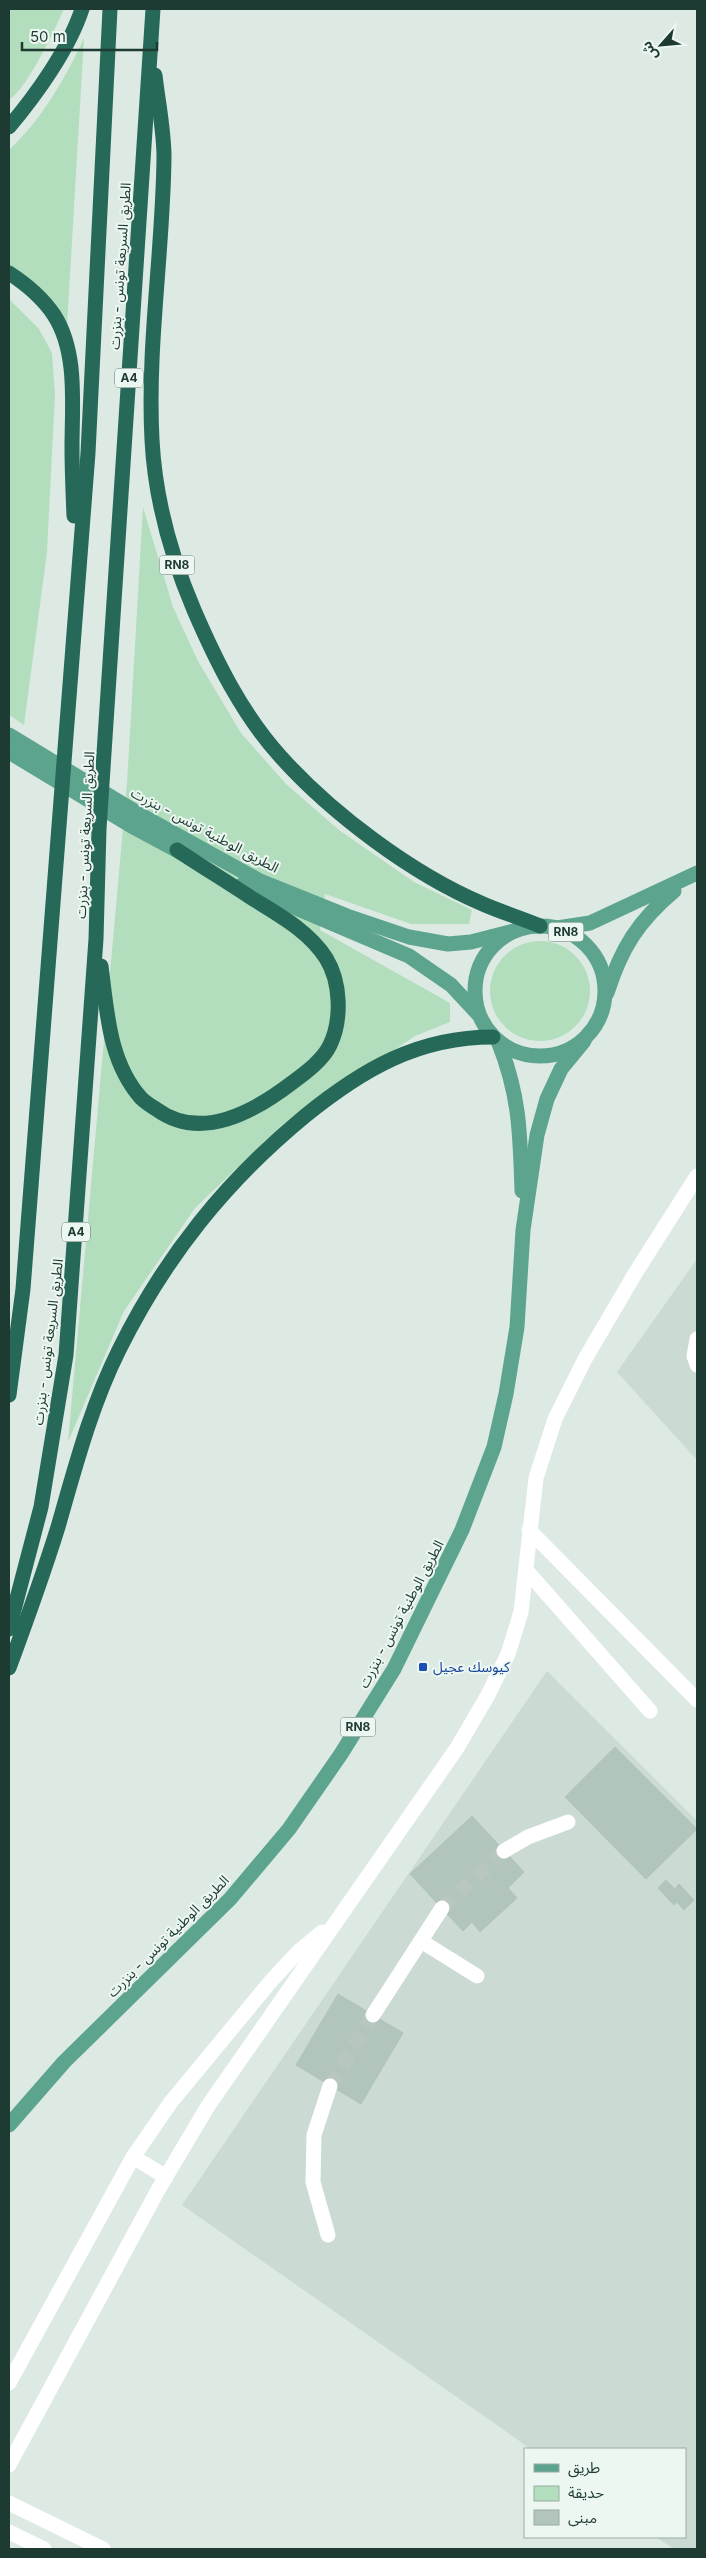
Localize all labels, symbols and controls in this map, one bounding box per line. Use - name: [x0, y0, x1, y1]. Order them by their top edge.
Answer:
- scale bar: [22, 20, 158, 52]
- north arrow: [636, 20, 686, 70]
- text: 50 m: [30, 27, 66, 46]
- text: ش: [637, 39, 661, 64]
- street label: الطريق السريعة تونس - بنزرت: [105, 182, 136, 350]
- road number: A4: [115, 368, 143, 388]
- road number: RN8: [160, 556, 194, 574]
- street label: الطريق السريعة تونس - بنزرت: [72, 751, 99, 919]
- street label: الطريق الوطنية تونس - بنزرت: [127, 783, 282, 878]
- road number: RN8: [548, 922, 584, 942]
- road number: A4: [62, 1222, 90, 1242]
- street label: الطريق السريعة تونس - بنزرت: [29, 1258, 68, 1426]
- street label: الطريق الوطنية تونس - بنزرت: [354, 1537, 449, 1692]
- place label: كيوسك عجيل: [433, 1658, 510, 1676]
- marker: كيوسك عجيل: [417, 1661, 429, 1673]
- road number: RN8: [340, 1718, 376, 1736]
- street label: الطريق الوطنية تونس - بنزرت: [103, 1871, 233, 2001]
- legend: [524, 2448, 686, 2538]
- text: طريق: [568, 2458, 600, 2478]
- text: حديقة: [568, 2483, 604, 2502]
- text: مبنى: [568, 2508, 597, 2527]

